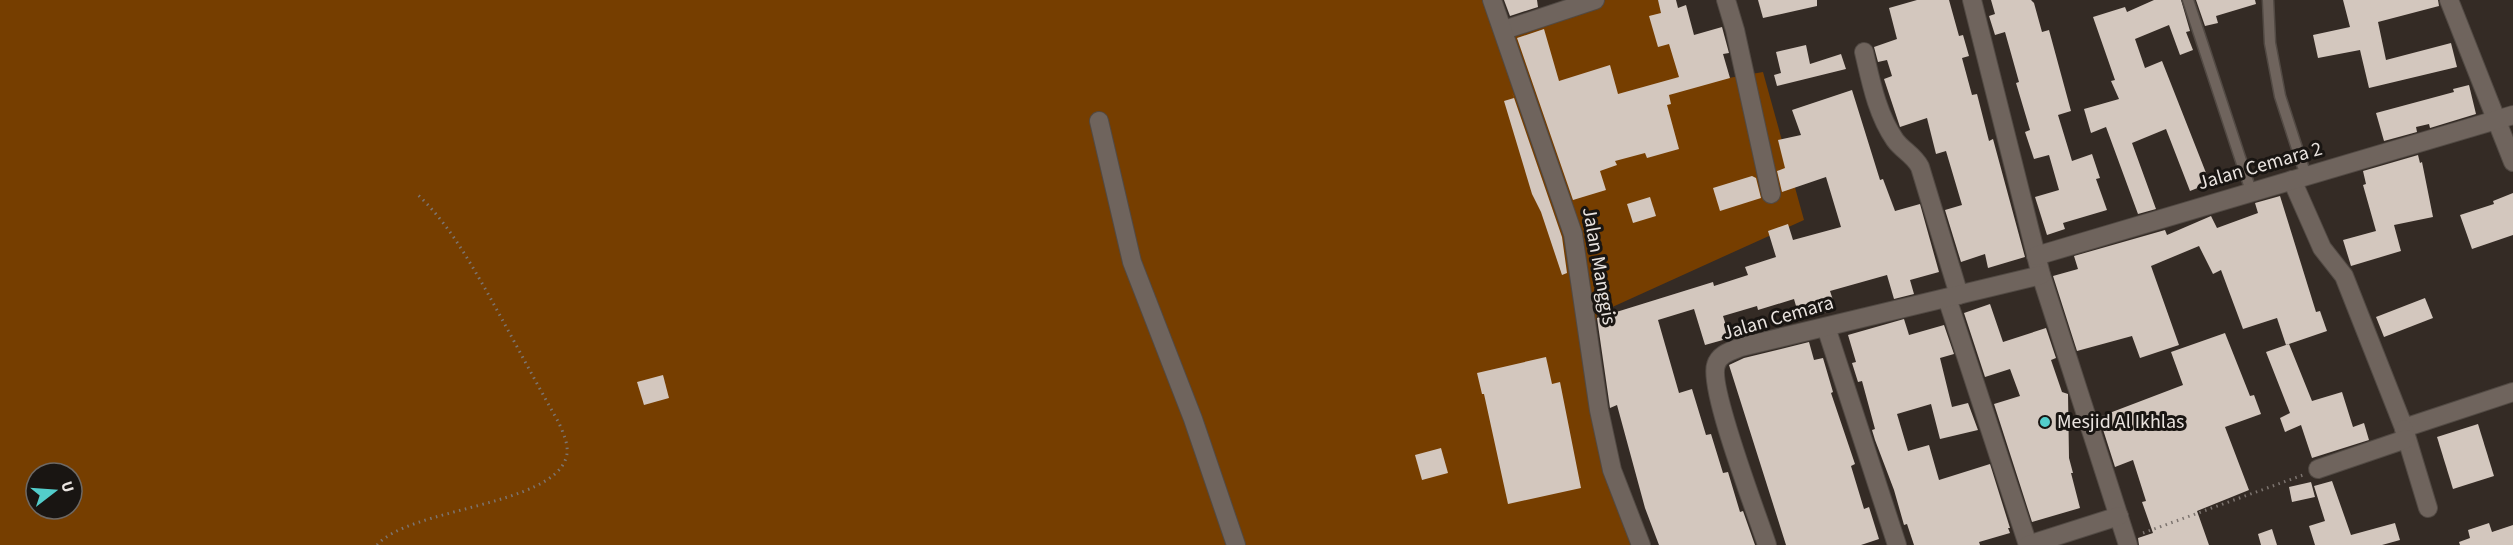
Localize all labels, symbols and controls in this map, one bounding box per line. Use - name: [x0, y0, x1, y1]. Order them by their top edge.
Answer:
- street label: Jalan Cemara 2: [2194, 135, 2326, 197]
- street label: Jalan Manggis: [1575, 205, 1623, 327]
- street label: Jalan Cemara: [1719, 289, 1837, 347]
- place label: Mesjid Al Ikhlas: [2057, 408, 2184, 436]
- marker: Mesjid Al Ikhlas: [2038, 415, 2052, 429]
- north arrow: [24, 461, 84, 521]
- text: U: [55, 479, 79, 495]

